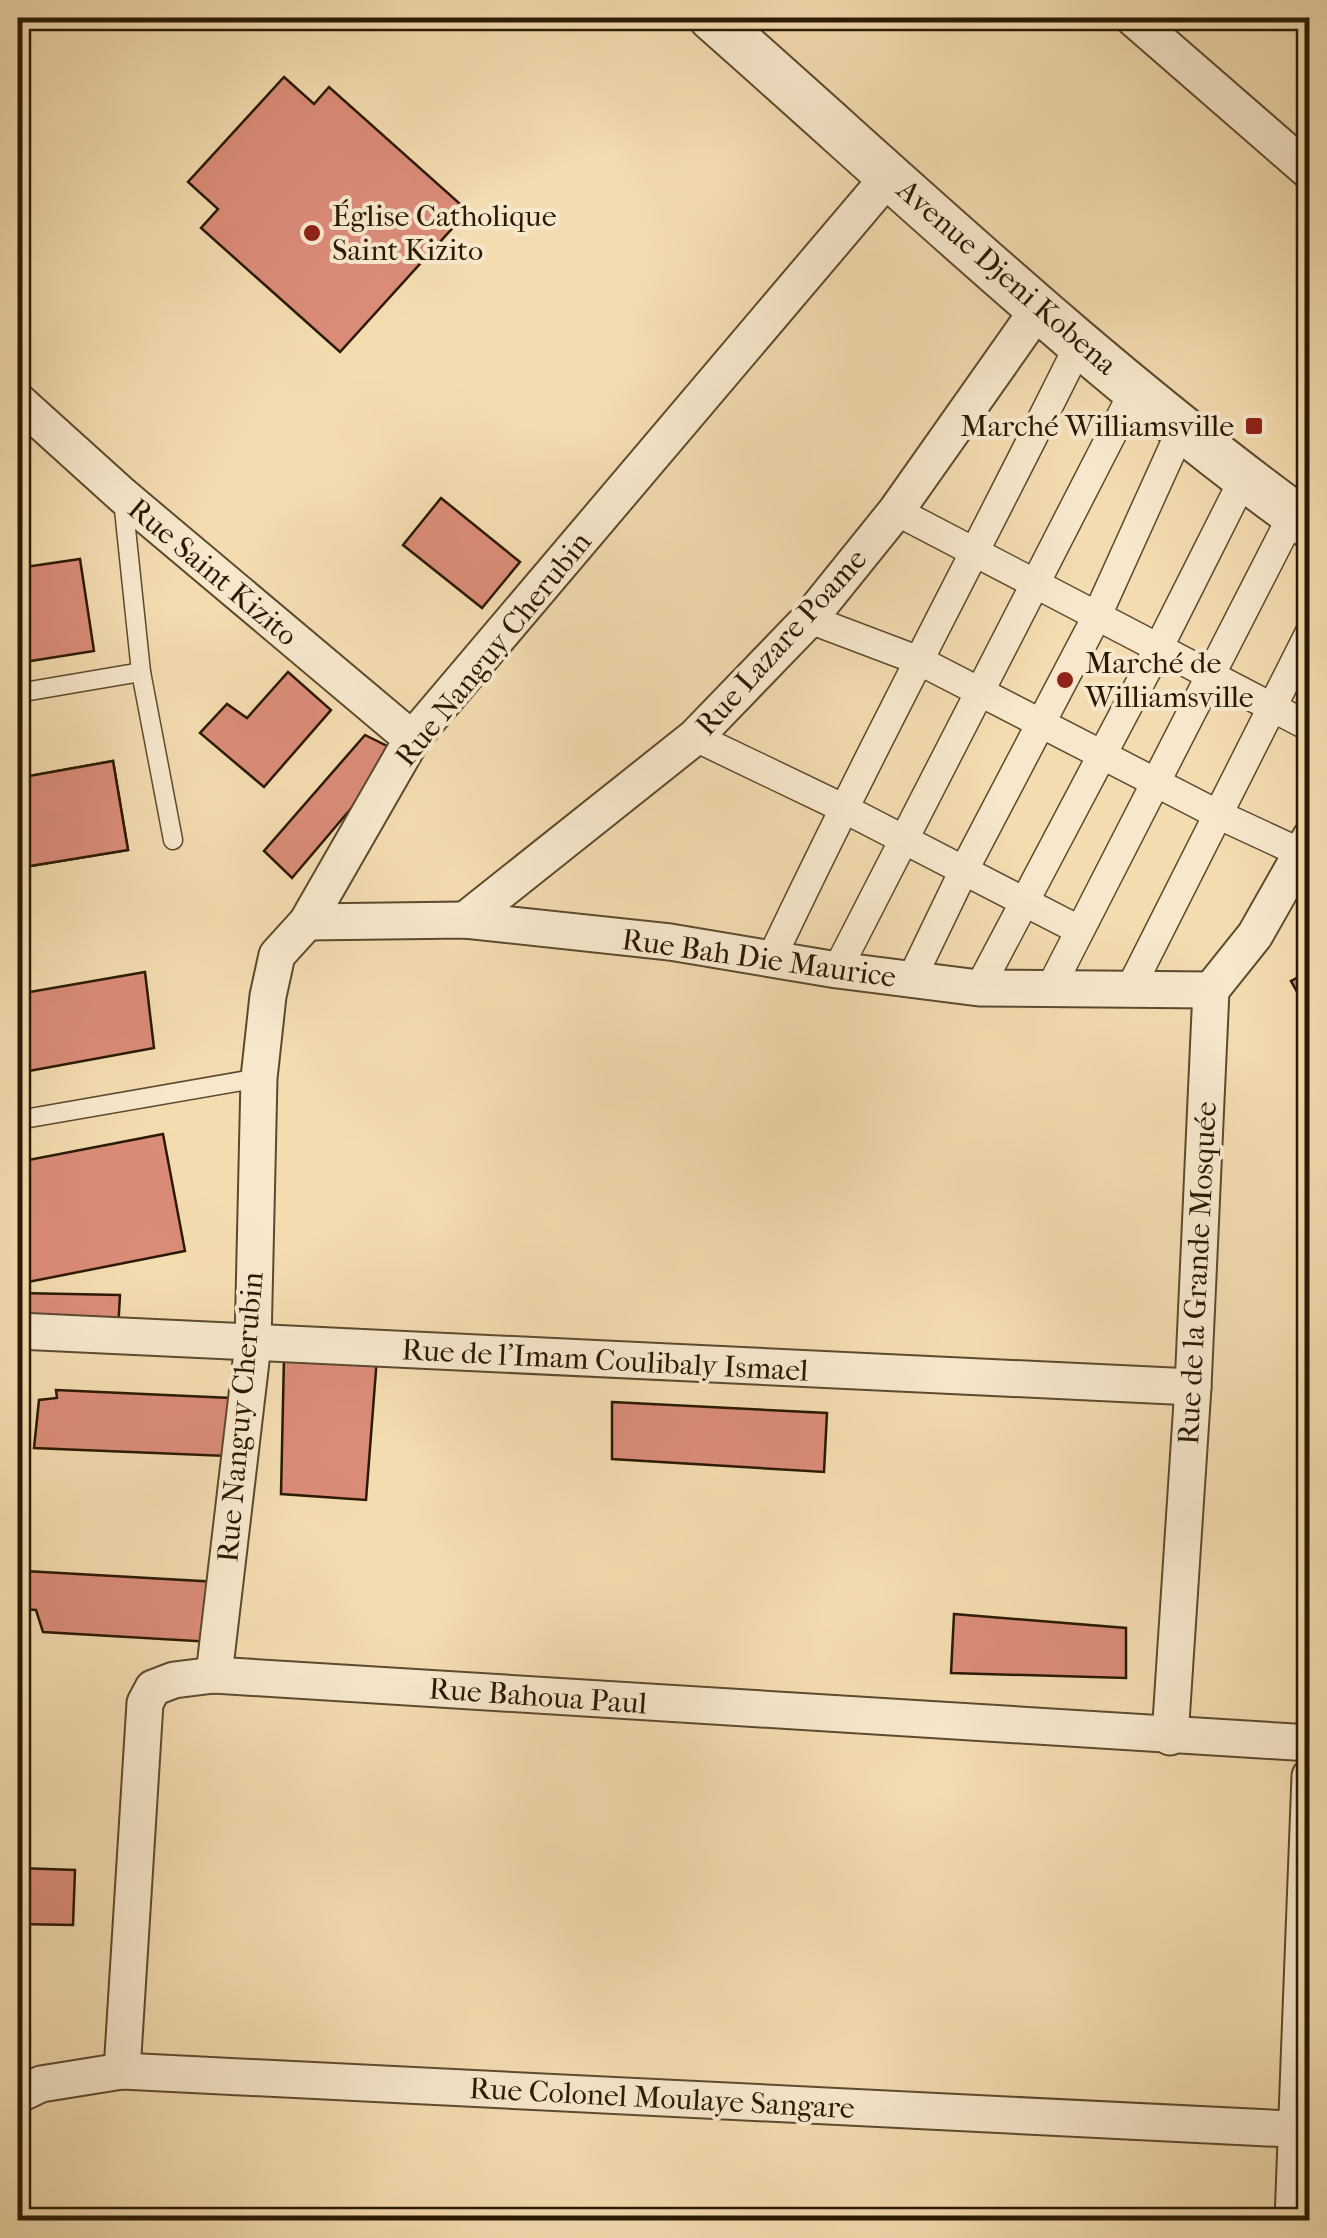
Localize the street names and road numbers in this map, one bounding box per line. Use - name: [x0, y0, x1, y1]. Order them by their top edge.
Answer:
- street label: Avenue Djeni Kobena: [889, 172, 1124, 383]
- street label: Rue Saint Kizito: [121, 491, 305, 653]
- street label: Rue Nanguy Cherubin: [388, 525, 599, 774]
- street label: Rue Lazare Poame: [689, 542, 874, 743]
- street label: Rue Bah Die Maurice: [620, 922, 898, 995]
- street label: Rue de la Grande Mosquée: [1171, 1100, 1224, 1446]
- street label: Rue Nanguy Cherubin: [210, 1270, 271, 1564]
- street label: Rue de l'Imam Coulibaly Ismael: [401, 1332, 809, 1389]
- street label: Rue Bahoua Paul: [428, 1671, 648, 1722]
- street label: Rue Colonel Moulaye Sangare: [468, 2071, 856, 2126]

